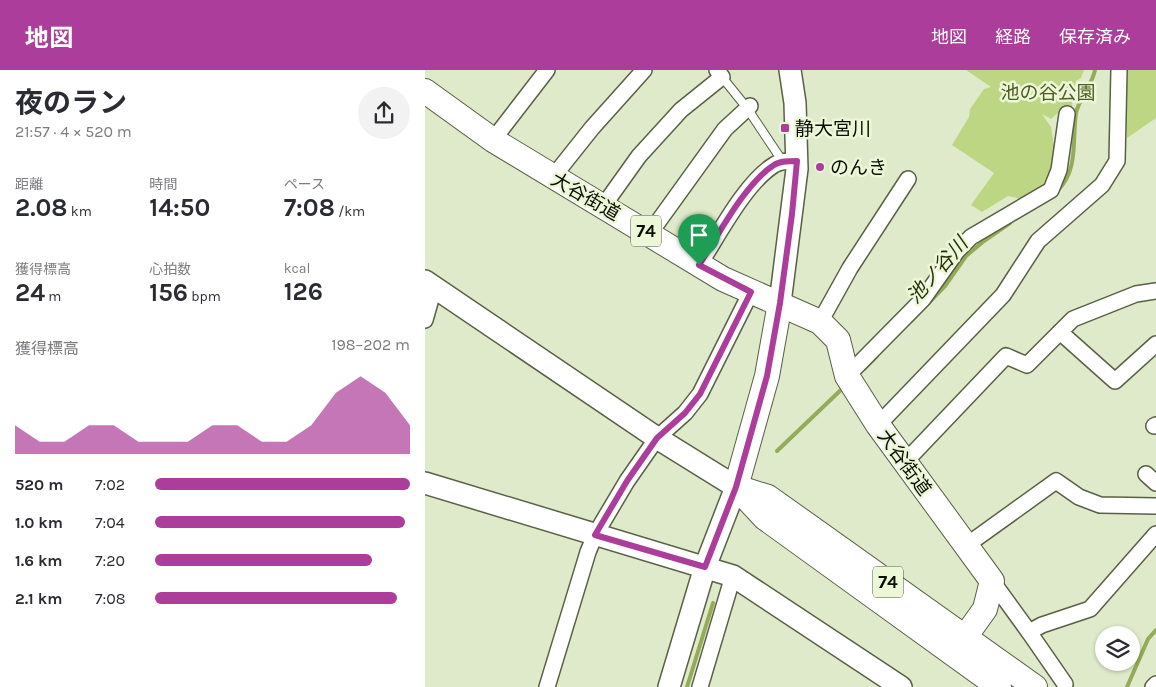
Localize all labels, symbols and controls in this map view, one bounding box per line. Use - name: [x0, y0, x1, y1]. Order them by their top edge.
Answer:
- text: 地図: [25, 24, 73, 52]
- text: 地図: [931, 26, 967, 48]
- text: 経路: [995, 26, 1031, 48]
- text: 保存済み: [1059, 26, 1131, 48]
- park label: 池の谷公園: [1000, 82, 1096, 104]
- text: 夜のラン: [15, 86, 127, 119]
- button: share: [358, 87, 410, 139]
- place label: 静大宮川: [795, 118, 871, 140]
- text: 21:57 · 4 × 520 m: [15, 122, 132, 141]
- marker: 静大宮川: [779, 122, 791, 134]
- place label: のんき: [830, 157, 887, 179]
- marker: のんき: [814, 161, 826, 173]
- street label: 大谷街道: [547, 168, 624, 225]
- text: 距離: [15, 176, 43, 193]
- text: 時間: [149, 176, 177, 193]
- text: ペース: [284, 176, 325, 193]
- text: 2.08: [15, 193, 67, 222]
- text: 14:50: [149, 193, 210, 222]
- text: 7:08: [284, 193, 335, 222]
- text: km: [67, 203, 92, 220]
- text: /km: [335, 203, 365, 220]
- pin: [678, 214, 720, 265]
- road number: 74: [631, 216, 661, 247]
- icon: arrive: [685, 221, 713, 249]
- water label: 池ノ谷川: [902, 231, 974, 308]
- text: kcal: [284, 260, 310, 277]
- text: 獲得標高: [15, 261, 71, 278]
- text: 心拍数: [149, 261, 191, 278]
- text: 126: [284, 277, 323, 306]
- text: 24: [15, 278, 45, 307]
- text: 156: [149, 278, 188, 307]
- text: m: [45, 288, 61, 305]
- text: bpm: [188, 288, 221, 305]
- text: 198–202 m: [331, 335, 410, 354]
- text: 獲得標高: [15, 339, 79, 358]
- street label: 大谷街道: [873, 425, 935, 500]
- text: 520 m: [15, 475, 63, 494]
- text: 7:02: [95, 475, 125, 494]
- text: 1.0 km: [15, 513, 63, 532]
- text: 7:04: [95, 513, 125, 532]
- text: 1.6 km: [15, 551, 63, 570]
- text: 7:20: [95, 551, 125, 570]
- road number: 74: [873, 567, 903, 598]
- text: 2.1 km: [15, 589, 63, 608]
- text: 7:08: [95, 589, 126, 608]
- map controls: [1095, 626, 1140, 671]
- button: layers: [1095, 626, 1140, 671]

